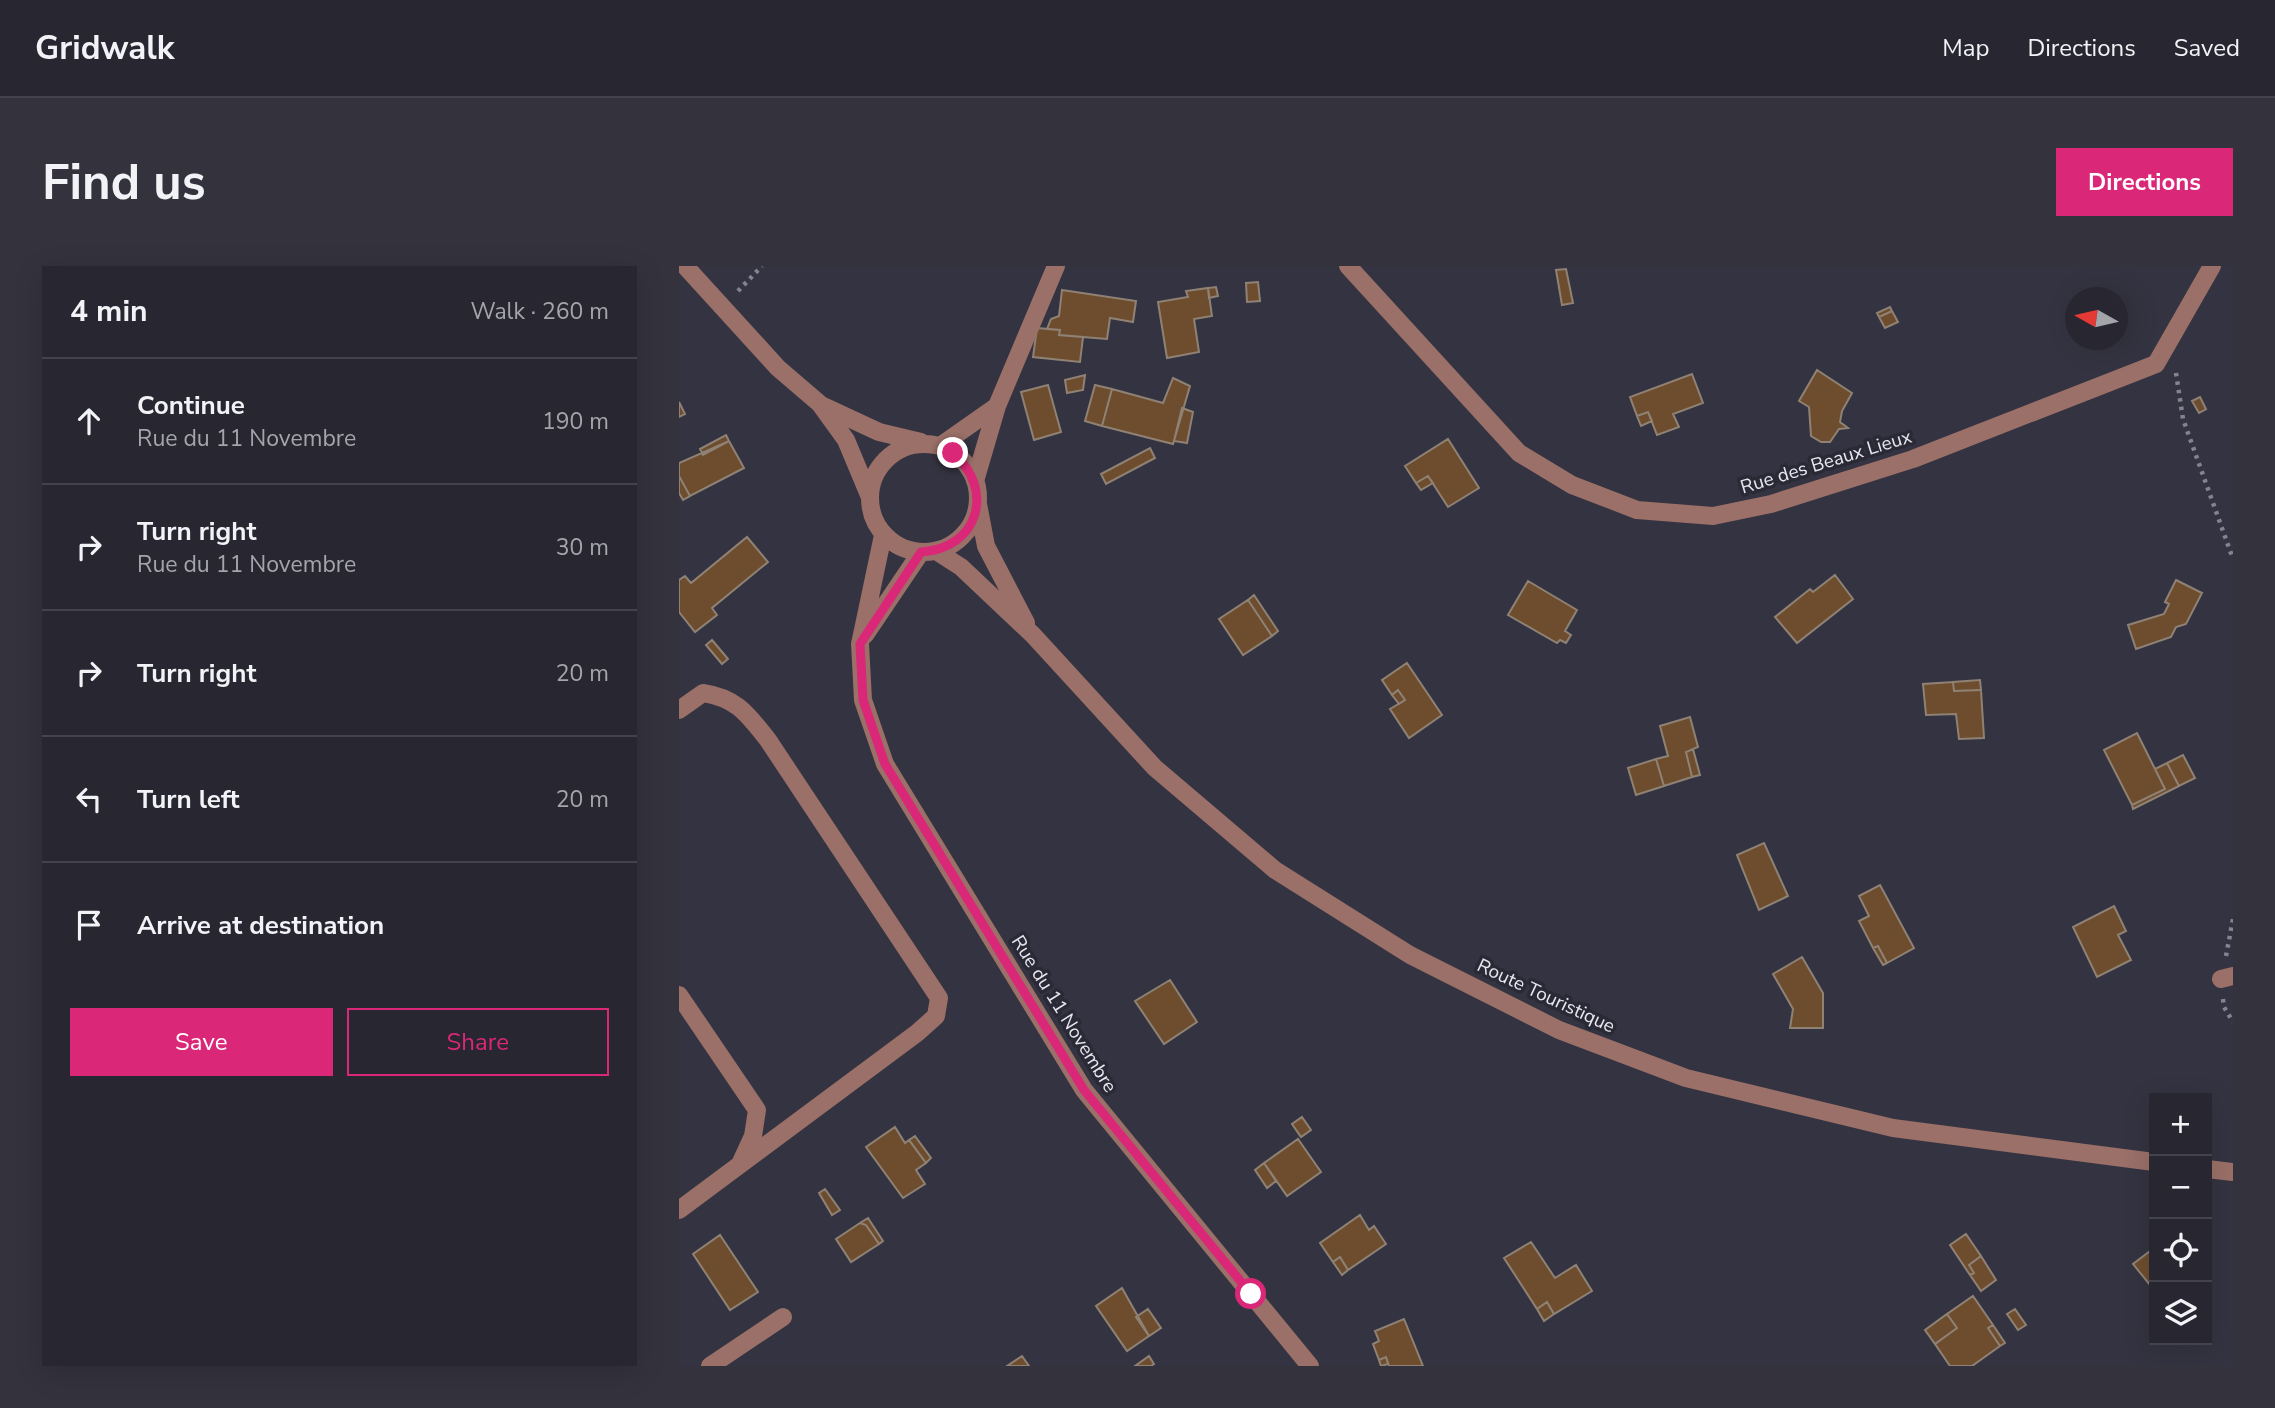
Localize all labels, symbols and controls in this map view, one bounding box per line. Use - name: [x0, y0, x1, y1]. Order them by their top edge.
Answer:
- text: Gridwalk: [35, 26, 175, 71]
- text: Map: [1942, 32, 1989, 64]
- text: Directions: [2027, 32, 2136, 64]
- text: Saved: [2174, 32, 2240, 64]
- button: Directions: [2056, 148, 2233, 216]
- text: Find us: [42, 149, 206, 216]
- north arrow: [2065, 287, 2128, 350]
- text: 4 min: [70, 291, 148, 332]
- text: Walk · 260 m: [470, 296, 609, 327]
- text: Continue: [137, 388, 245, 423]
- icon: ahead: [70, 402, 108, 440]
- text: 190 m: [542, 406, 609, 437]
- text: Rue du 11 Novembre: [137, 423, 356, 454]
- street label: Rue des Beaux Lieux: [1737, 424, 1915, 500]
- route end: [937, 437, 968, 468]
- text: Turn right: [137, 514, 256, 549]
- icon: right: [70, 528, 108, 566]
- text: 30 m: [556, 532, 609, 563]
- text: Rue du 11 Novembre: [137, 549, 356, 580]
- icon: right: [70, 654, 108, 692]
- text: Turn right: [137, 656, 256, 691]
- text: 20 m: [556, 658, 609, 689]
- icon: left: [70, 780, 108, 818]
- text: Turn left: [137, 782, 240, 817]
- text: 20 m: [556, 784, 609, 815]
- icon: arrive: [70, 906, 108, 944]
- text: Arrive at destination: [137, 908, 384, 943]
- street label: Rue du 11 Novembre: [1005, 930, 1123, 1098]
- street label: Route Touristique: [1473, 953, 1619, 1039]
- button: Save: [70, 1008, 333, 1076]
- button: Share: [347, 1008, 609, 1076]
- map controls: [2149, 1093, 2212, 1345]
- button: +: [2149, 1093, 2212, 1156]
- button: −: [2149, 1156, 2212, 1219]
- button: locate: [2149, 1219, 2212, 1282]
- route start: [1235, 1278, 1266, 1309]
- button: layers: [2149, 1282, 2212, 1345]

